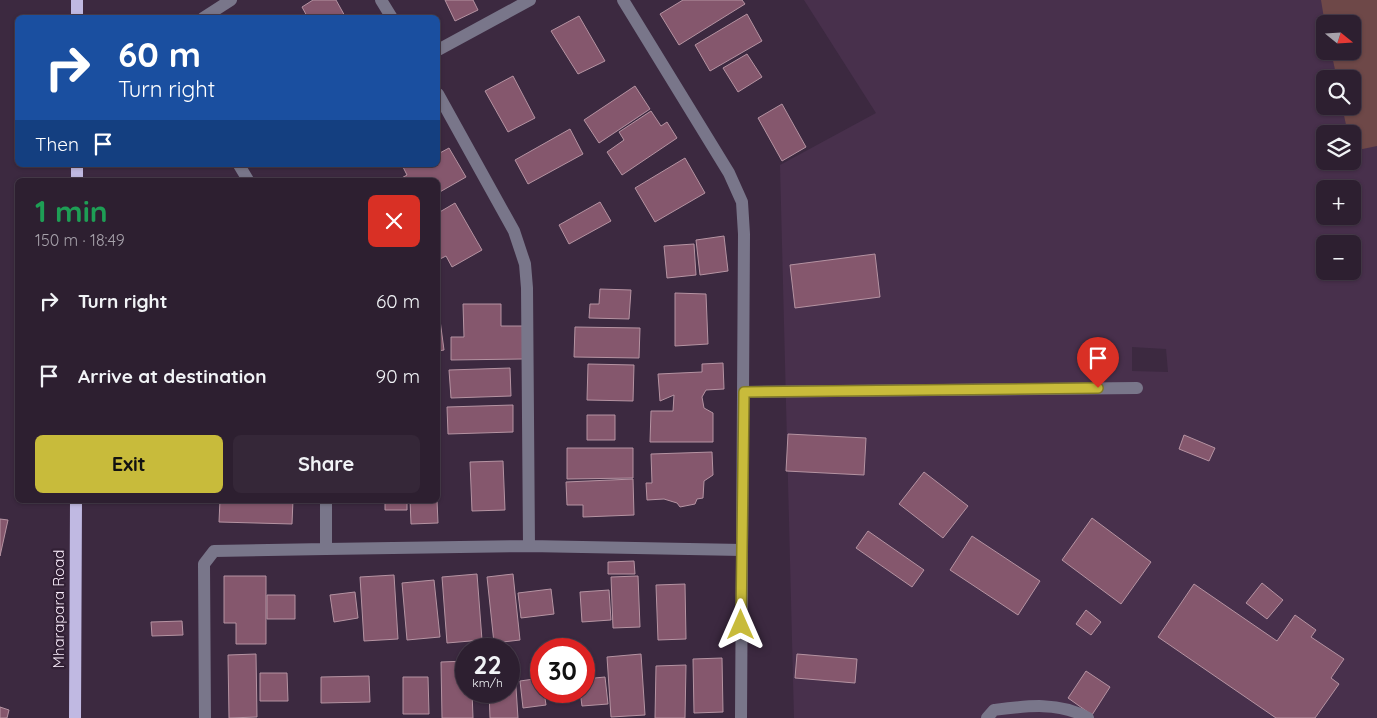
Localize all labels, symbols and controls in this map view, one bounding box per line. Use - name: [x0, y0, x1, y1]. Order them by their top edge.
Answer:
- north arrow: [1316, 15, 1361, 60]
- map controls: [1316, 15, 1361, 280]
- text: 60 m: [118, 32, 201, 76]
- icon: right: [35, 35, 100, 100]
- button: search: [1316, 70, 1361, 115]
- text: Turn right: [118, 75, 215, 103]
- button: layers: [1316, 125, 1361, 170]
- icon: arrive: [89, 130, 117, 158]
- text: Then: [35, 132, 79, 156]
- button: +: [1316, 180, 1361, 225]
- text: 1 min: [35, 192, 108, 230]
- button: close: [368, 195, 420, 247]
- text: 150 m · 18:49: [35, 230, 125, 250]
- button: −: [1316, 235, 1361, 280]
- icon: right: [35, 287, 63, 315]
- text: Turn right: [78, 289, 167, 313]
- text: 60 m: [376, 289, 420, 313]
- pin: [1077, 337, 1119, 388]
- icon: arrive: [1084, 344, 1112, 372]
- icon: arrive: [35, 362, 63, 390]
- text: Arrive at destination: [78, 364, 267, 388]
- text: 90 m: [376, 364, 420, 388]
- button: Exit: [35, 435, 223, 493]
- button: Share: [233, 435, 420, 493]
- street label: Mharapara Road: [49, 550, 68, 668]
- position arrow: [714, 598, 766, 650]
- speed limit sign: 30: [530, 638, 595, 703]
- text: 22: [473, 649, 502, 680]
- text: km/h: [472, 675, 503, 690]

